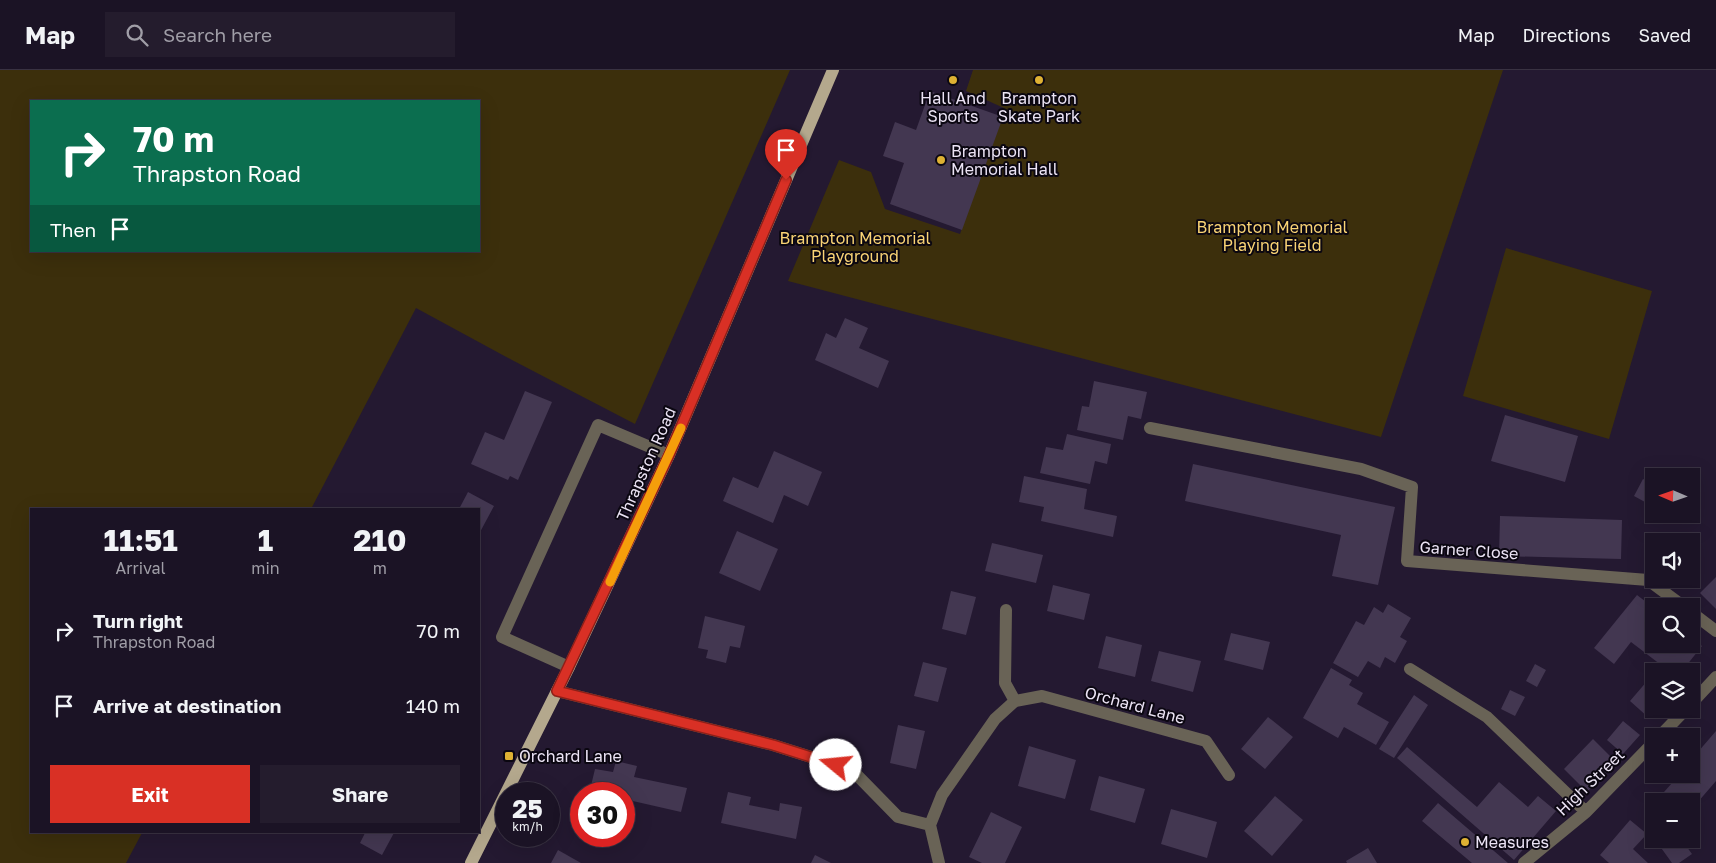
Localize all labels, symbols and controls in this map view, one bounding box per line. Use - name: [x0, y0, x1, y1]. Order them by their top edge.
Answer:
- search box: [105, 12, 455, 57]
- text: Map: [25, 20, 75, 49]
- icon: search: [123, 21, 151, 49]
- text: Search here: [163, 23, 272, 46]
- text: Map: [1458, 24, 1494, 46]
- text: Directions: [1522, 24, 1610, 46]
- text: Saved: [1638, 24, 1691, 46]
- marker: Hall And Sports: [947, 74, 959, 86]
- marker: Brampton Skate Park: [1033, 74, 1045, 86]
- place label: Hall And Sports: [920, 88, 986, 126]
- place label: Brampton Skate Park: [998, 88, 1080, 126]
- text: 70 m: [133, 118, 214, 160]
- icon: right: [50, 120, 115, 185]
- pin: [765, 129, 807, 180]
- icon: arrive: [772, 136, 800, 164]
- place label: Brampton Memorial Hall: [951, 141, 1058, 179]
- marker: Brampton Memorial Hall: [935, 154, 947, 166]
- text: Thrapston Road: [133, 160, 301, 187]
- icon: arrive: [106, 215, 134, 243]
- park label: Brampton Memorial Playing Field: [1196, 217, 1348, 255]
- text: Then: [50, 218, 96, 241]
- park label: Brampton Memorial Playground: [779, 228, 931, 266]
- street label: Thrapston Road: [612, 404, 680, 524]
- north arrow: [1645, 468, 1700, 522]
- map controls: [1645, 468, 1700, 848]
- text: 11:51: [104, 522, 178, 558]
- text: 1: [258, 522, 273, 558]
- text: 210: [353, 522, 406, 558]
- button: sound: [1645, 533, 1700, 588]
- street label: Garner Close: [1419, 537, 1519, 563]
- text: Arrival: [116, 558, 166, 578]
- text: min: [251, 558, 280, 578]
- text: m: [373, 558, 387, 578]
- button: search: [1645, 598, 1700, 653]
- text: Turn right: [93, 609, 183, 632]
- icon: right: [50, 617, 78, 645]
- text: 70 m: [417, 619, 460, 642]
- text: Thrapston Road: [93, 632, 215, 652]
- button: layers: [1645, 663, 1700, 718]
- street label: Orchard Lane: [1083, 682, 1187, 728]
- icon: arrive: [50, 692, 78, 720]
- text: Arrive at destination: [93, 694, 281, 717]
- text: 140 m: [406, 694, 460, 717]
- button: +: [1645, 728, 1700, 783]
- position arrow: [809, 738, 861, 790]
- street label: High Street: [1552, 744, 1628, 820]
- place label: Orchard Lane: [519, 746, 622, 766]
- marker: Orchard Lane: [503, 750, 515, 762]
- button: Exit: [50, 765, 250, 823]
- button: Share: [260, 765, 460, 823]
- speed limit sign: 30: [570, 782, 635, 847]
- text: 25: [512, 793, 543, 824]
- button: −: [1645, 793, 1700, 848]
- text: km/h: [512, 819, 543, 834]
- place label: Measures: [1475, 832, 1549, 852]
- marker: Measures: [1459, 836, 1471, 848]

